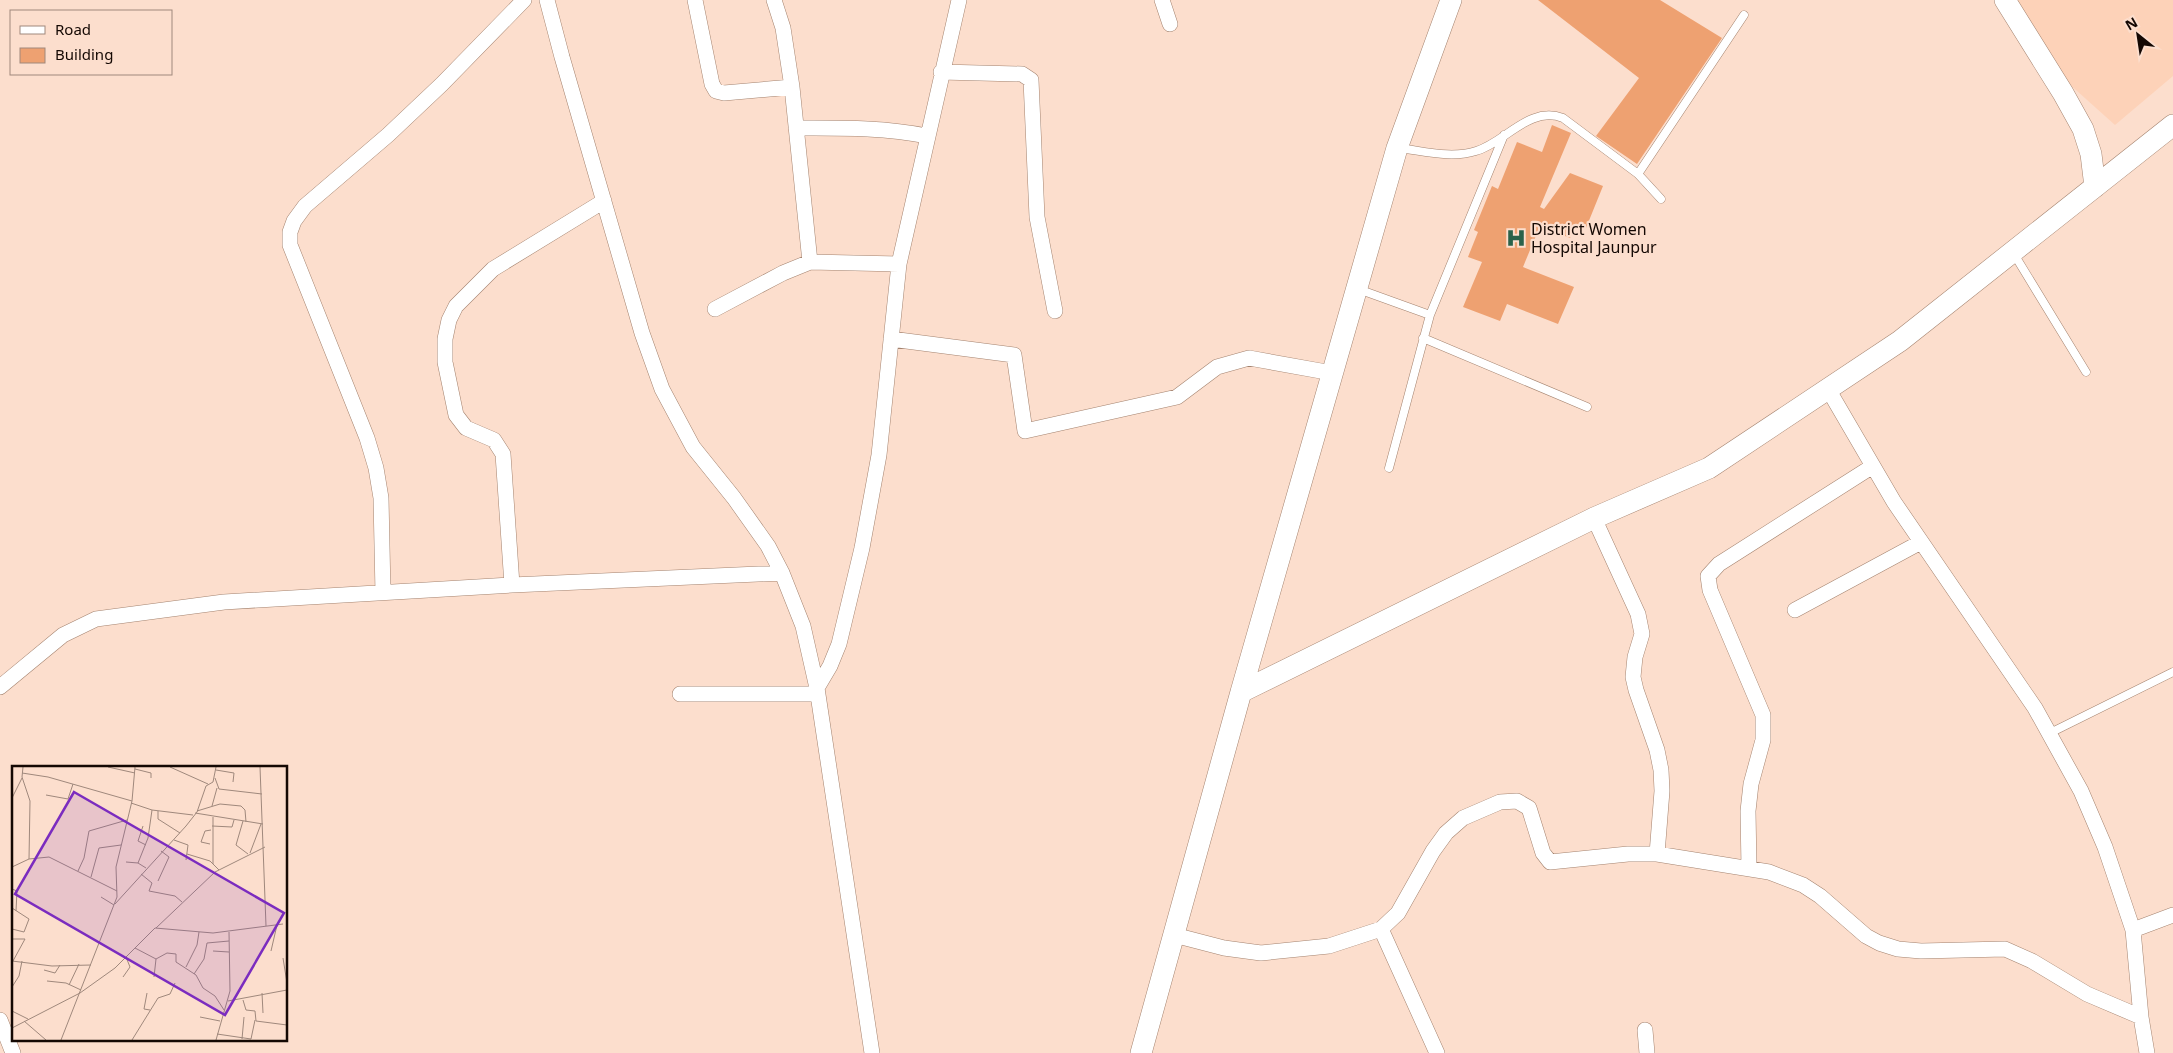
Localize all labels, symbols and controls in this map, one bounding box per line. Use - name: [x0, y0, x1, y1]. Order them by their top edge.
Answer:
- legend: [10, 10, 172, 75]
- north arrow: [2113, 10, 2163, 60]
- text: N: [2122, 12, 2141, 34]
- text: Road: [55, 19, 91, 39]
- text: Building: [55, 44, 113, 64]
- place label: District Women Hospital Jaunpur: [1531, 218, 1657, 258]
- hospital icon: District Women Hospital Jaunpur: [1505, 227, 1527, 249]
- inset map: [12, 766, 288, 1040]

